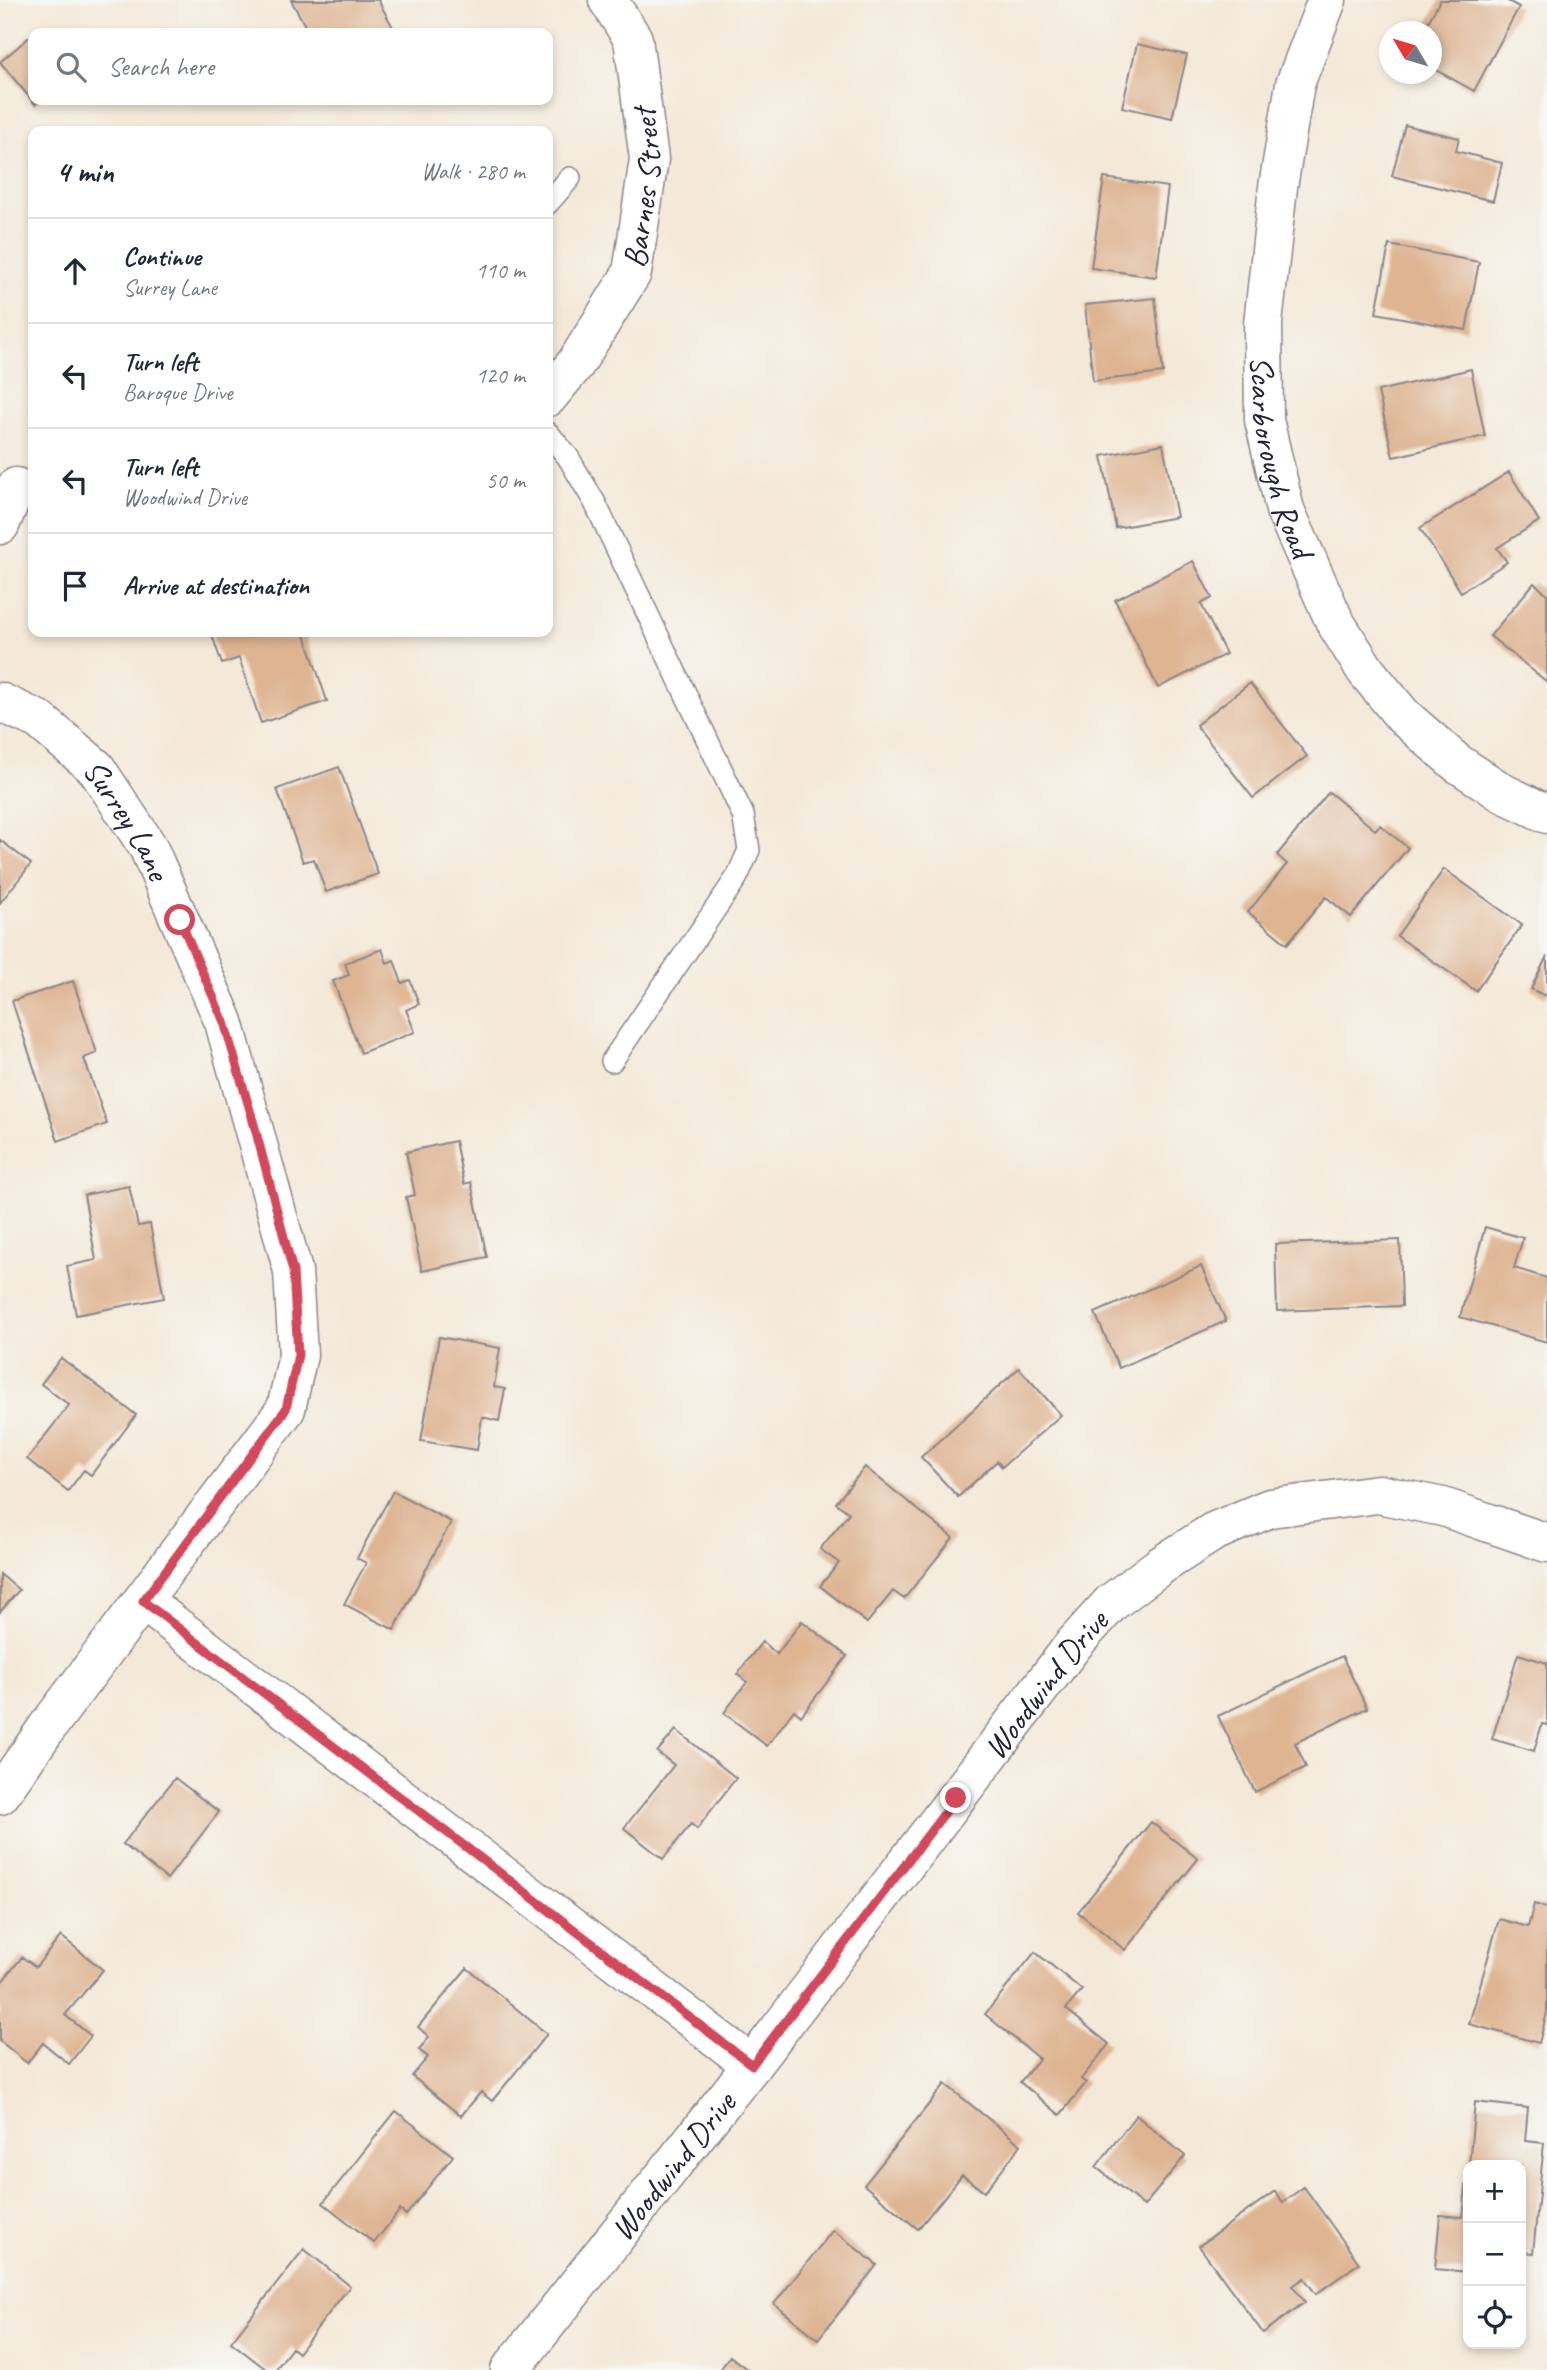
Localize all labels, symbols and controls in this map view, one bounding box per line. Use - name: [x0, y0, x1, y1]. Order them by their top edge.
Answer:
- north arrow: [1379, 21, 1442, 84]
- search box: [28, 28, 553, 105]
- icon: search: [52, 48, 90, 86]
- text: Search here: [108, 50, 214, 83]
- street label: Barnes Street: [613, 102, 671, 270]
- text: 4 min: [56, 153, 113, 191]
- text: Walk · 280 m: [421, 157, 525, 186]
- text: Continue: [123, 240, 201, 273]
- icon: ahead: [56, 252, 94, 290]
- text: 110 m: [476, 256, 525, 285]
- text: Surrey Lane: [123, 273, 217, 302]
- text: Turn left: [123, 345, 198, 378]
- street label: Scarborough Road: [1241, 356, 1325, 568]
- icon: left: [56, 357, 94, 395]
- text: 120 m: [476, 361, 525, 390]
- text: Baroque Drive: [123, 378, 233, 407]
- text: Turn left: [123, 450, 198, 483]
- icon: left: [56, 462, 94, 500]
- text: 50 m: [486, 466, 525, 495]
- text: Woodwind Drive: [123, 483, 247, 512]
- icon: arrive: [56, 567, 94, 605]
- text: Arrive at destination: [123, 569, 309, 602]
- street label: Surrey Lane: [74, 751, 180, 888]
- route start: [164, 904, 195, 935]
- street label: Woodwind Drive: [974, 1600, 1118, 1767]
- route end: [940, 1782, 971, 1813]
- street label: Woodwind Drive: [601, 2082, 746, 2249]
- map controls: [1463, 2160, 1526, 2349]
- button: +: [1463, 2160, 1526, 2223]
- button: −: [1463, 2223, 1526, 2286]
- button: locate: [1463, 2286, 1526, 2349]

